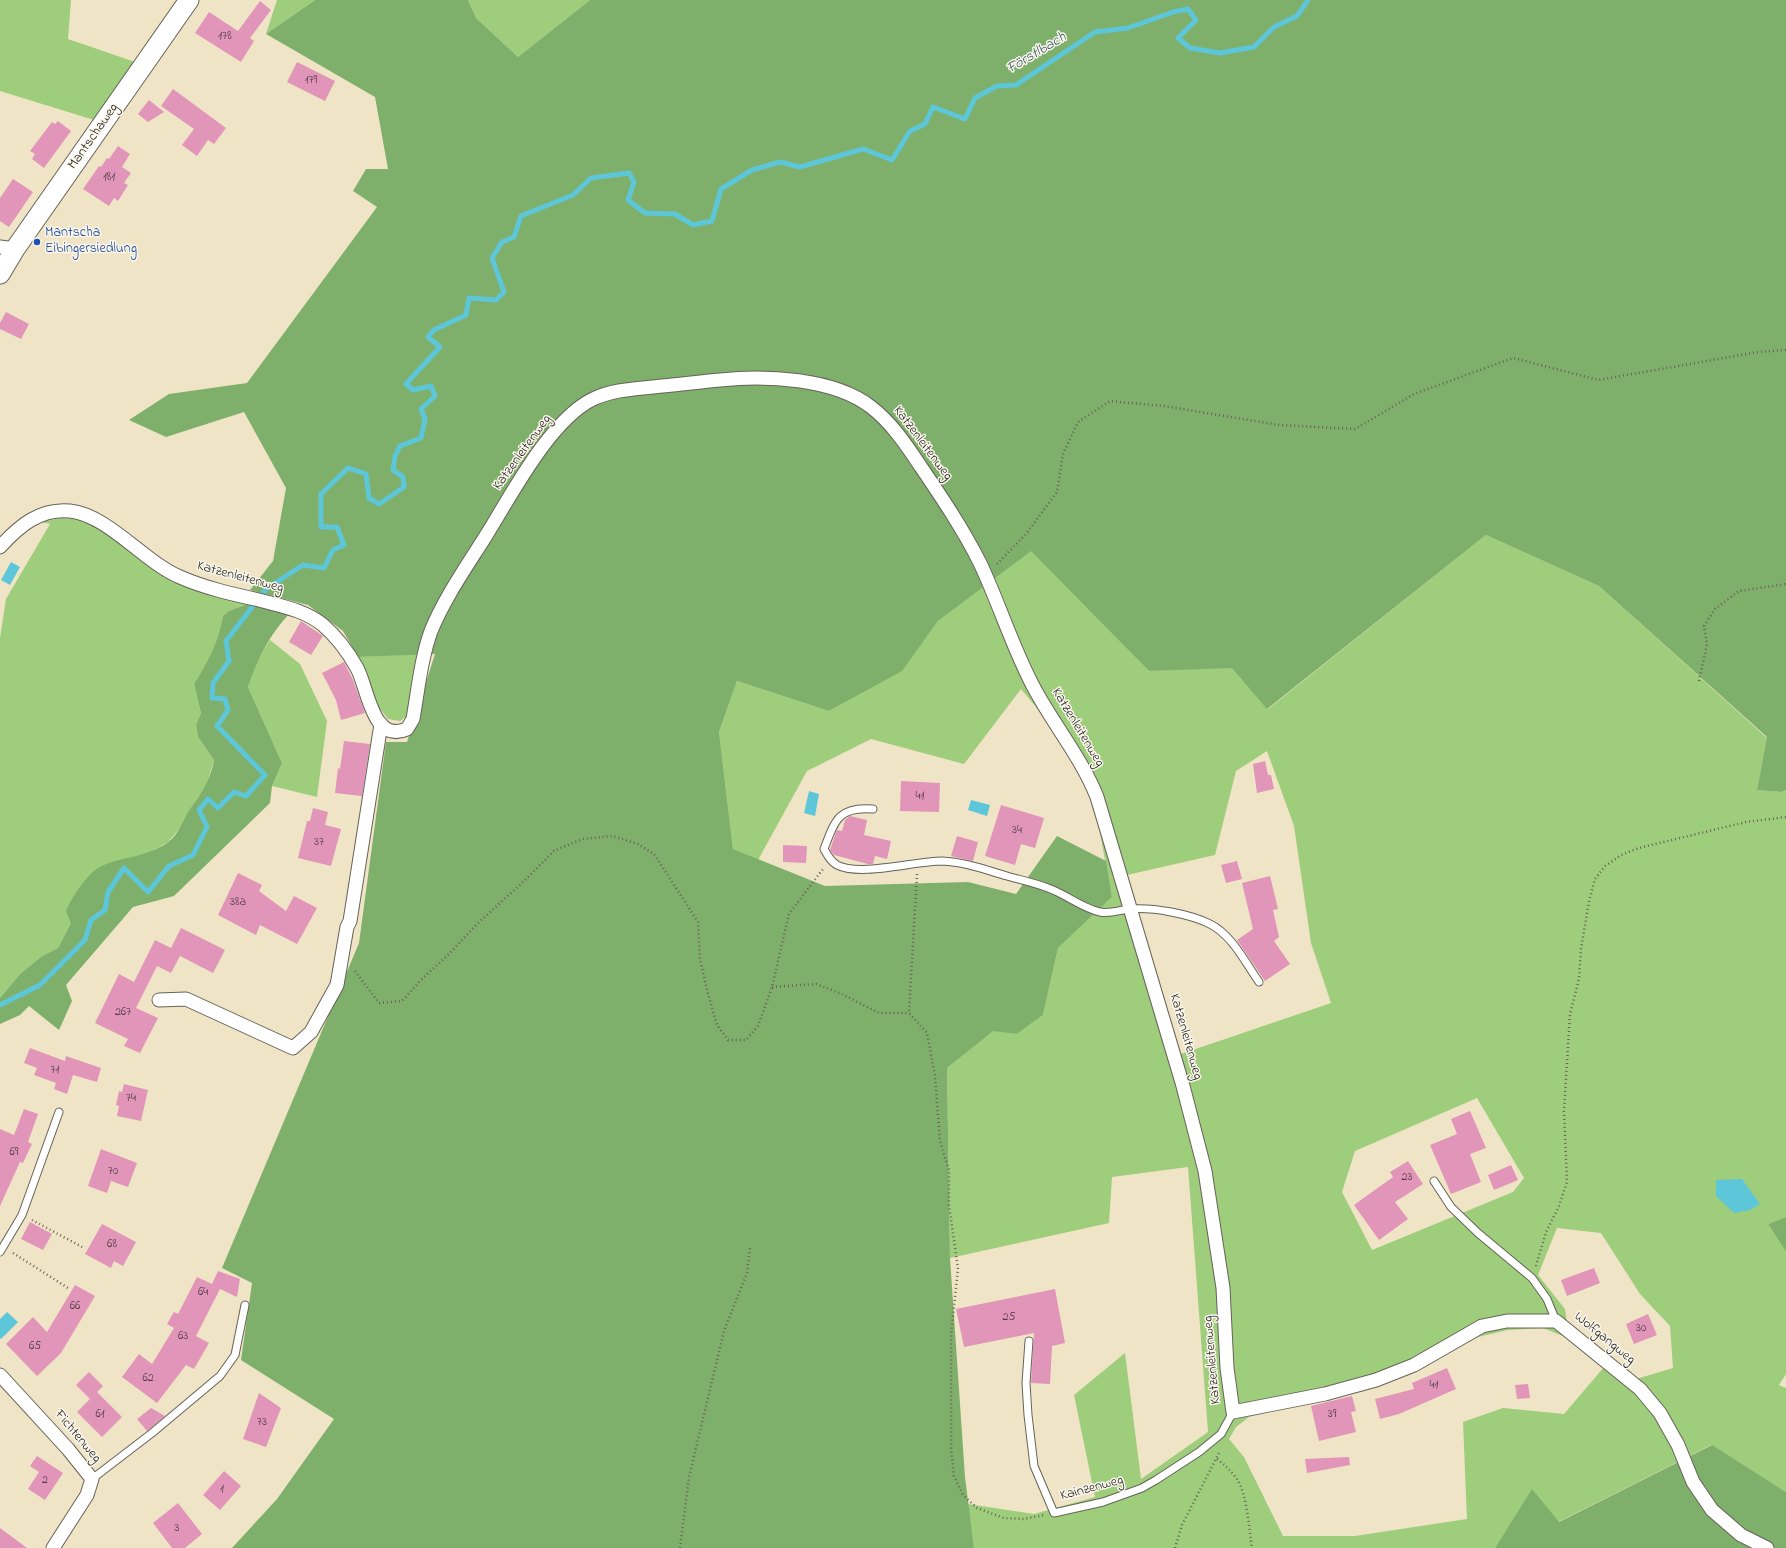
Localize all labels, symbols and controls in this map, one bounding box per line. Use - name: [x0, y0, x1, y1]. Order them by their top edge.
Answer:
- water label: Förstlbach: [1004, 29, 1070, 79]
- house number: 178: [218, 30, 232, 44]
- house number: 179: [305, 74, 317, 88]
- street label: Mantschaweg: [65, 101, 123, 173]
- house number: 181: [103, 171, 115, 185]
- place label: Mantscha Eibingersiedlung: [45, 226, 137, 258]
- marker: Mantscha Eibingersiedlung: [32, 237, 42, 247]
- street label: Katzenleitenweg: [889, 403, 955, 485]
- street label: Katzenleitenweg: [490, 412, 556, 494]
- street label: Katzenleitenweg: [195, 558, 285, 598]
- street label: Katzenleitenweg: [1047, 686, 1107, 770]
- house number: 41: [916, 790, 924, 804]
- house number: 34: [1012, 824, 1022, 838]
- house number: 37: [314, 836, 324, 850]
- house number: 38a: [230, 896, 246, 910]
- street label: Katzenleitenweg: [1165, 992, 1205, 1082]
- house number: 267: [115, 1006, 131, 1020]
- house number: 71: [51, 1064, 59, 1078]
- house number: 74: [126, 1092, 136, 1106]
- house number: 69: [10, 1146, 18, 1160]
- house number: 70: [108, 1165, 118, 1179]
- house number: 23: [1402, 1171, 1412, 1185]
- house number: 68: [107, 1238, 117, 1252]
- house number: 64: [198, 1286, 208, 1300]
- house number: 66: [70, 1300, 80, 1314]
- street label: Wolfgangweg: [1570, 1309, 1638, 1369]
- house number: 25: [1003, 1311, 1015, 1325]
- street label: Katzenleitenweg: [1201, 1315, 1225, 1405]
- house number: 30: [1636, 1322, 1646, 1336]
- house number: 63: [178, 1330, 188, 1344]
- house number: 65: [29, 1340, 41, 1354]
- house number: 62: [142, 1372, 154, 1386]
- house number: 41: [1430, 1379, 1438, 1393]
- street label: Fichtenweg: [50, 1407, 104, 1467]
- house number: 61: [95, 1408, 105, 1422]
- house number: 39: [1328, 1408, 1336, 1422]
- house number: 73: [257, 1416, 267, 1430]
- street label: Kainzenweg: [1059, 1473, 1125, 1505]
- house number: 2: [42, 1474, 48, 1488]
- house number: 1: [220, 1483, 224, 1497]
- house number: 3: [175, 1522, 179, 1536]

